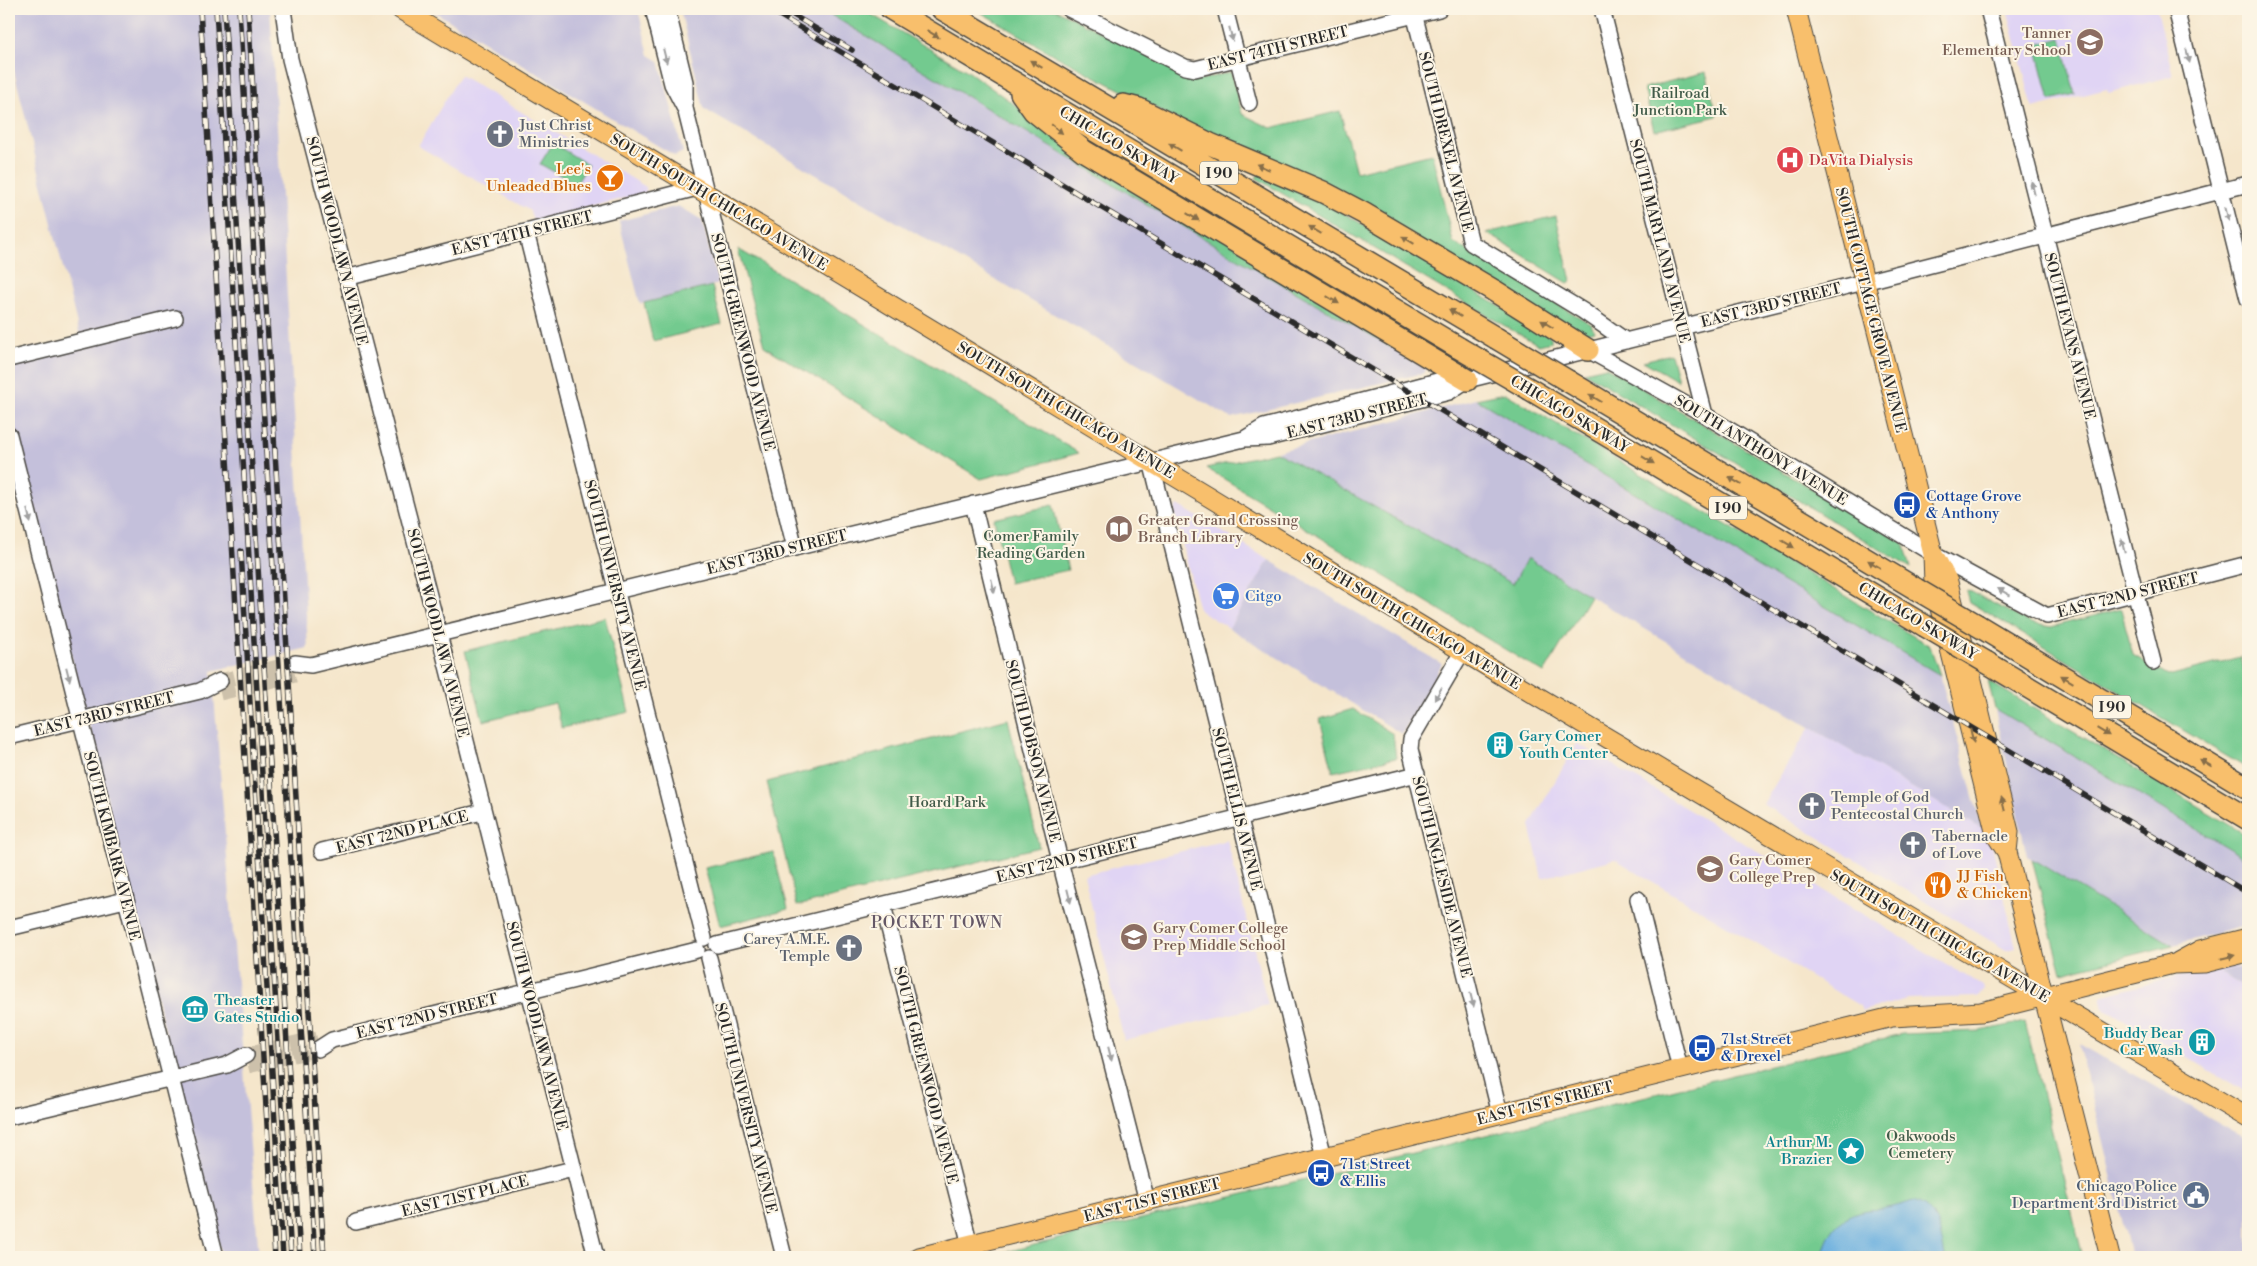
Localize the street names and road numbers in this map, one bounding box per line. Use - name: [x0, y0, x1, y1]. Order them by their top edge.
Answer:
- street label: EAST 74TH STREET: [1206, 22, 1351, 75]
- street label: SOUTH DREXEL AVENUE: [1414, 50, 1477, 234]
- street label: CHICAGO SKYWAY: [1056, 102, 1183, 189]
- street label: SOUTH SOUTH CHICAGO AVENUE: [606, 130, 831, 275]
- street label: SOUTH WOODLAWN AVENUE: [301, 135, 372, 348]
- street label: SOUTH MARYLAND AVENUE: [1625, 137, 1694, 345]
- road number: I 90: [1200, 162, 1238, 184]
- street label: SOUTH COTTAGE GROVE AVENUE: [1831, 185, 1910, 435]
- street label: EAST 74TH STREET: [450, 207, 595, 260]
- street label: SOUTH GREENWOOD AVENUE: [706, 231, 779, 453]
- street label: SOUTH EVANS AVENUE: [2040, 251, 2099, 421]
- street label: EAST 73RD STREET: [1699, 279, 1844, 332]
- street label: SOUTH SOUTH CHICAGO AVENUE: [953, 338, 1178, 483]
- street label: CHICAGO SKYWAY: [1507, 371, 1634, 458]
- street label: EAST 73RD STREET: [1285, 390, 1430, 443]
- street label: SOUTH ANTHONY AVENUE: [1671, 391, 1851, 510]
- street label: SOUTH UNIVERSITY AVENUE: [579, 478, 650, 692]
- road number: I 90: [1709, 496, 1747, 520]
- street label: EAST 73RD STREET: [705, 526, 850, 579]
- street label: SOUTH WOODLAWN AVENUE: [402, 527, 473, 740]
- street label: SOUTH SOUTH CHICAGO AVENUE: [1299, 549, 1524, 694]
- street label: EAST 72ND STREET: [2055, 569, 2201, 622]
- street label: CHICAGO SKYWAY: [1855, 578, 1982, 665]
- street label: SOUTH DOBSON AVENUE: [1001, 658, 1064, 844]
- street label: EAST 73RD STREET: [32, 688, 177, 741]
- road number: I 90: [2093, 696, 2131, 719]
- street label: SOUTH ELLIS AVENUE: [1207, 726, 1266, 892]
- street label: SOUTH KIMBARK AVENUE: [79, 750, 144, 943]
- street label: SOUTH INGLESIDE AVENUE: [1407, 774, 1476, 980]
- street label: EAST 72ND PLACE: [334, 807, 470, 858]
- street label: EAST 72ND STREET: [994, 834, 1140, 887]
- street label: SOUTH SOUTH CHICAGO AVENUE: [1826, 866, 2053, 1007]
- street label: SOUTH WOODLAWN AVENUE: [501, 920, 572, 1133]
- street label: SOUTH GREENWOOD AVENUE: [889, 964, 962, 1186]
- street label: EAST 72ND STREET: [354, 990, 500, 1043]
- street label: SOUTH UNIVERSITY AVENUE: [710, 1001, 781, 1215]
- street label: EAST 71ST STREET: [1475, 1077, 1616, 1130]
- street label: EAST 71ST PLACE: [400, 1172, 531, 1221]
- street label: EAST 71ST STREET: [1082, 1174, 1223, 1227]

